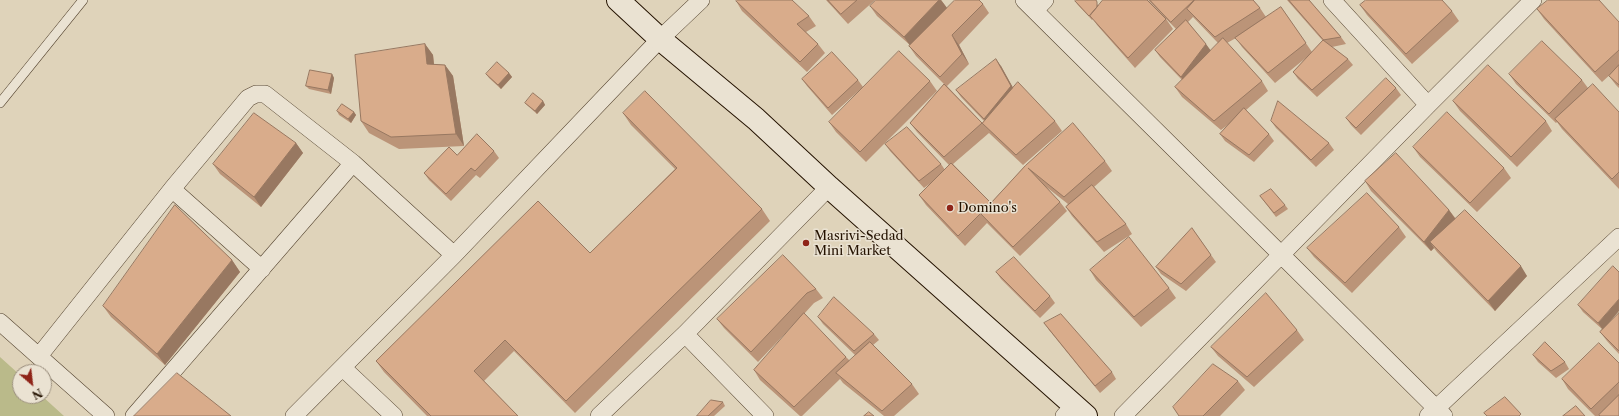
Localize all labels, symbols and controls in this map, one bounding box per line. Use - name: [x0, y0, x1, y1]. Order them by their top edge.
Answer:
- place label: Domino's: [958, 200, 1017, 216]
- marker: Domino's: [945, 203, 955, 213]
- place label: Masrivi-Sedad Mini Market: [814, 228, 904, 259]
- marker: Masrivi-Sedad Mini Market: [801, 238, 811, 248]
- north arrow: [12, 364, 52, 404]
- text: N: [30, 385, 45, 402]

